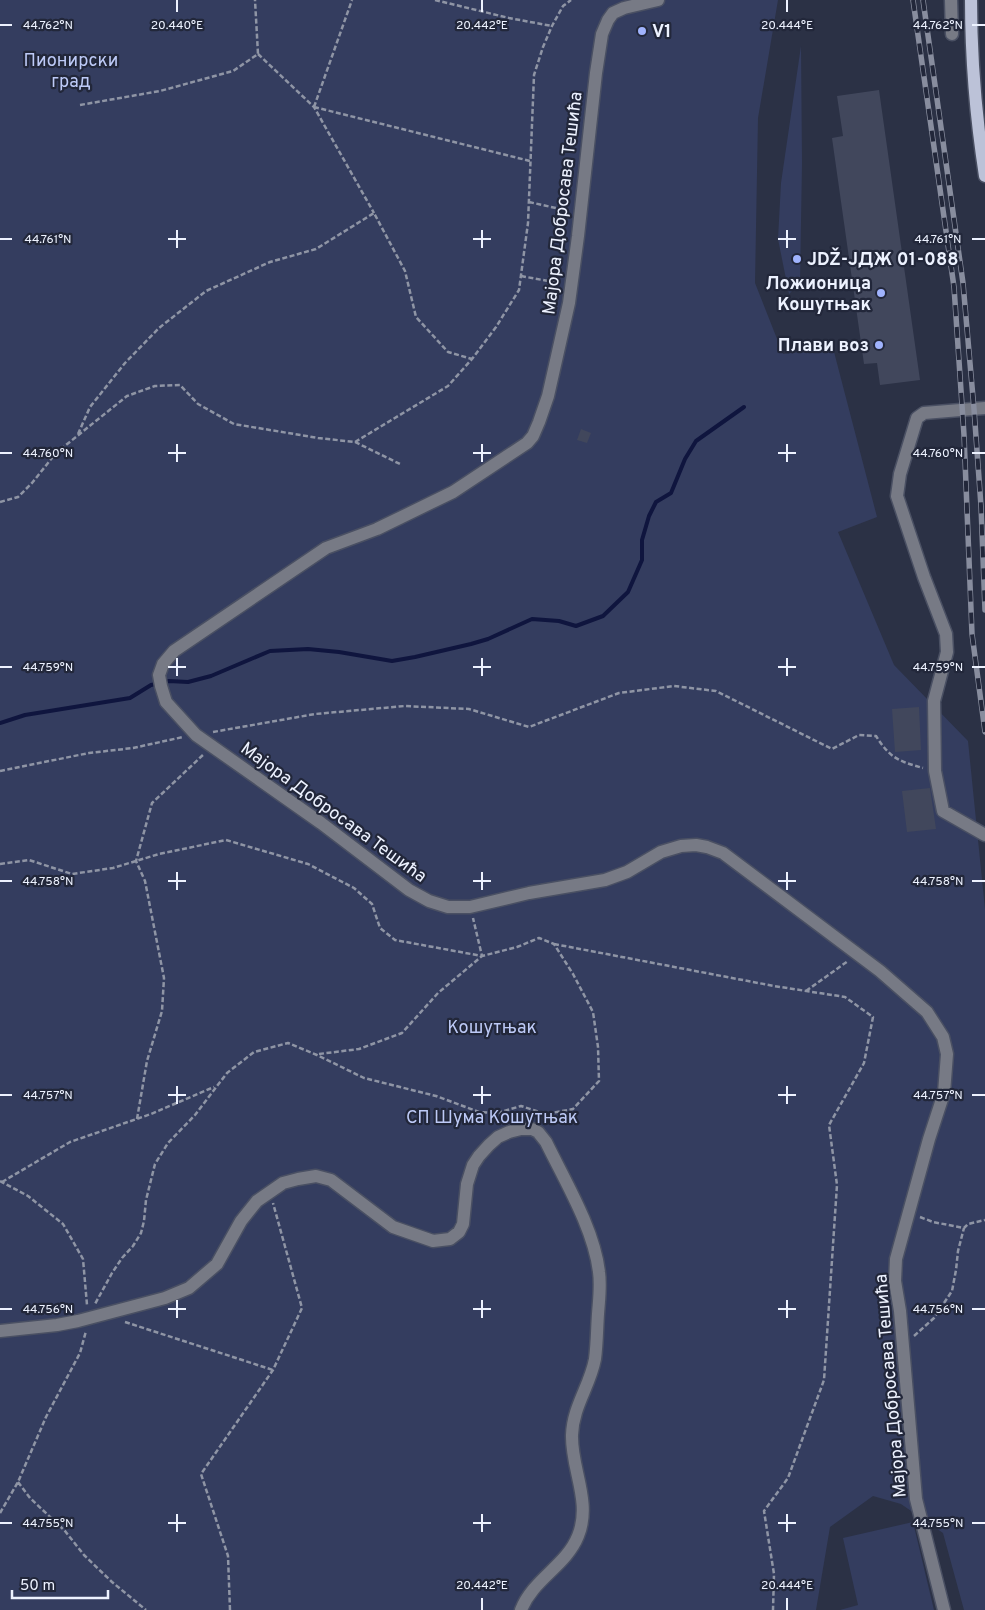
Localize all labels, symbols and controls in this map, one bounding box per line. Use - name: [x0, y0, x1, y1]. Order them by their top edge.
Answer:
- text: 44.762°N: [23, 18, 73, 34]
- text: 20.440°E: [151, 18, 203, 34]
- text: 20.442°E: [456, 18, 508, 34]
- text: 20.444°E: [761, 18, 813, 34]
- text: 44.762°N: [913, 18, 963, 34]
- place label: V1: [652, 21, 671, 44]
- marker: V1: [636, 25, 648, 37]
- park label: Пионирски град: [24, 50, 118, 94]
- street label: Мајора Добросава Тешића: [538, 90, 589, 316]
- text: 44.761°N: [24, 232, 72, 248]
- text: 44.761°N: [914, 232, 962, 248]
- place label: JDŽ-JДЖ 01-088: [807, 247, 959, 272]
- marker: JDŽ-JДЖ 01-088: [791, 253, 803, 265]
- place label: Ложионица Кошутњак: [766, 273, 871, 317]
- marker: Ложионица Кошутњак: [875, 287, 887, 299]
- place label: Плави воз: [778, 335, 869, 358]
- marker: Плави воз: [873, 339, 885, 351]
- text: 44.760°N: [23, 446, 73, 462]
- text: 44.760°N: [913, 446, 963, 462]
- text: 44.759°N: [23, 660, 73, 676]
- text: 44.759°N: [913, 660, 963, 676]
- street label: Мајора Добросава Тешића: [235, 738, 431, 889]
- text: 44.758°N: [23, 874, 73, 890]
- text: 44.758°N: [913, 874, 963, 890]
- park label: Кошутњак: [447, 1017, 537, 1040]
- text: 44.757°N: [23, 1088, 73, 1104]
- text: 44.757°N: [913, 1088, 963, 1104]
- park label: СП Шума Кошутњак: [406, 1107, 578, 1130]
- street label: Мајора Добросава Тешића: [870, 1273, 913, 1499]
- text: 44.756°N: [23, 1302, 73, 1318]
- text: 44.756°N: [913, 1302, 963, 1318]
- text: 44.755°N: [23, 1516, 73, 1532]
- text: 44.755°N: [913, 1516, 963, 1532]
- scale bar: [12, 1568, 109, 1600]
- text: 50 m: [20, 1577, 55, 1596]
- text: 20.442°E: [456, 1578, 508, 1594]
- text: 20.444°E: [761, 1578, 813, 1594]

